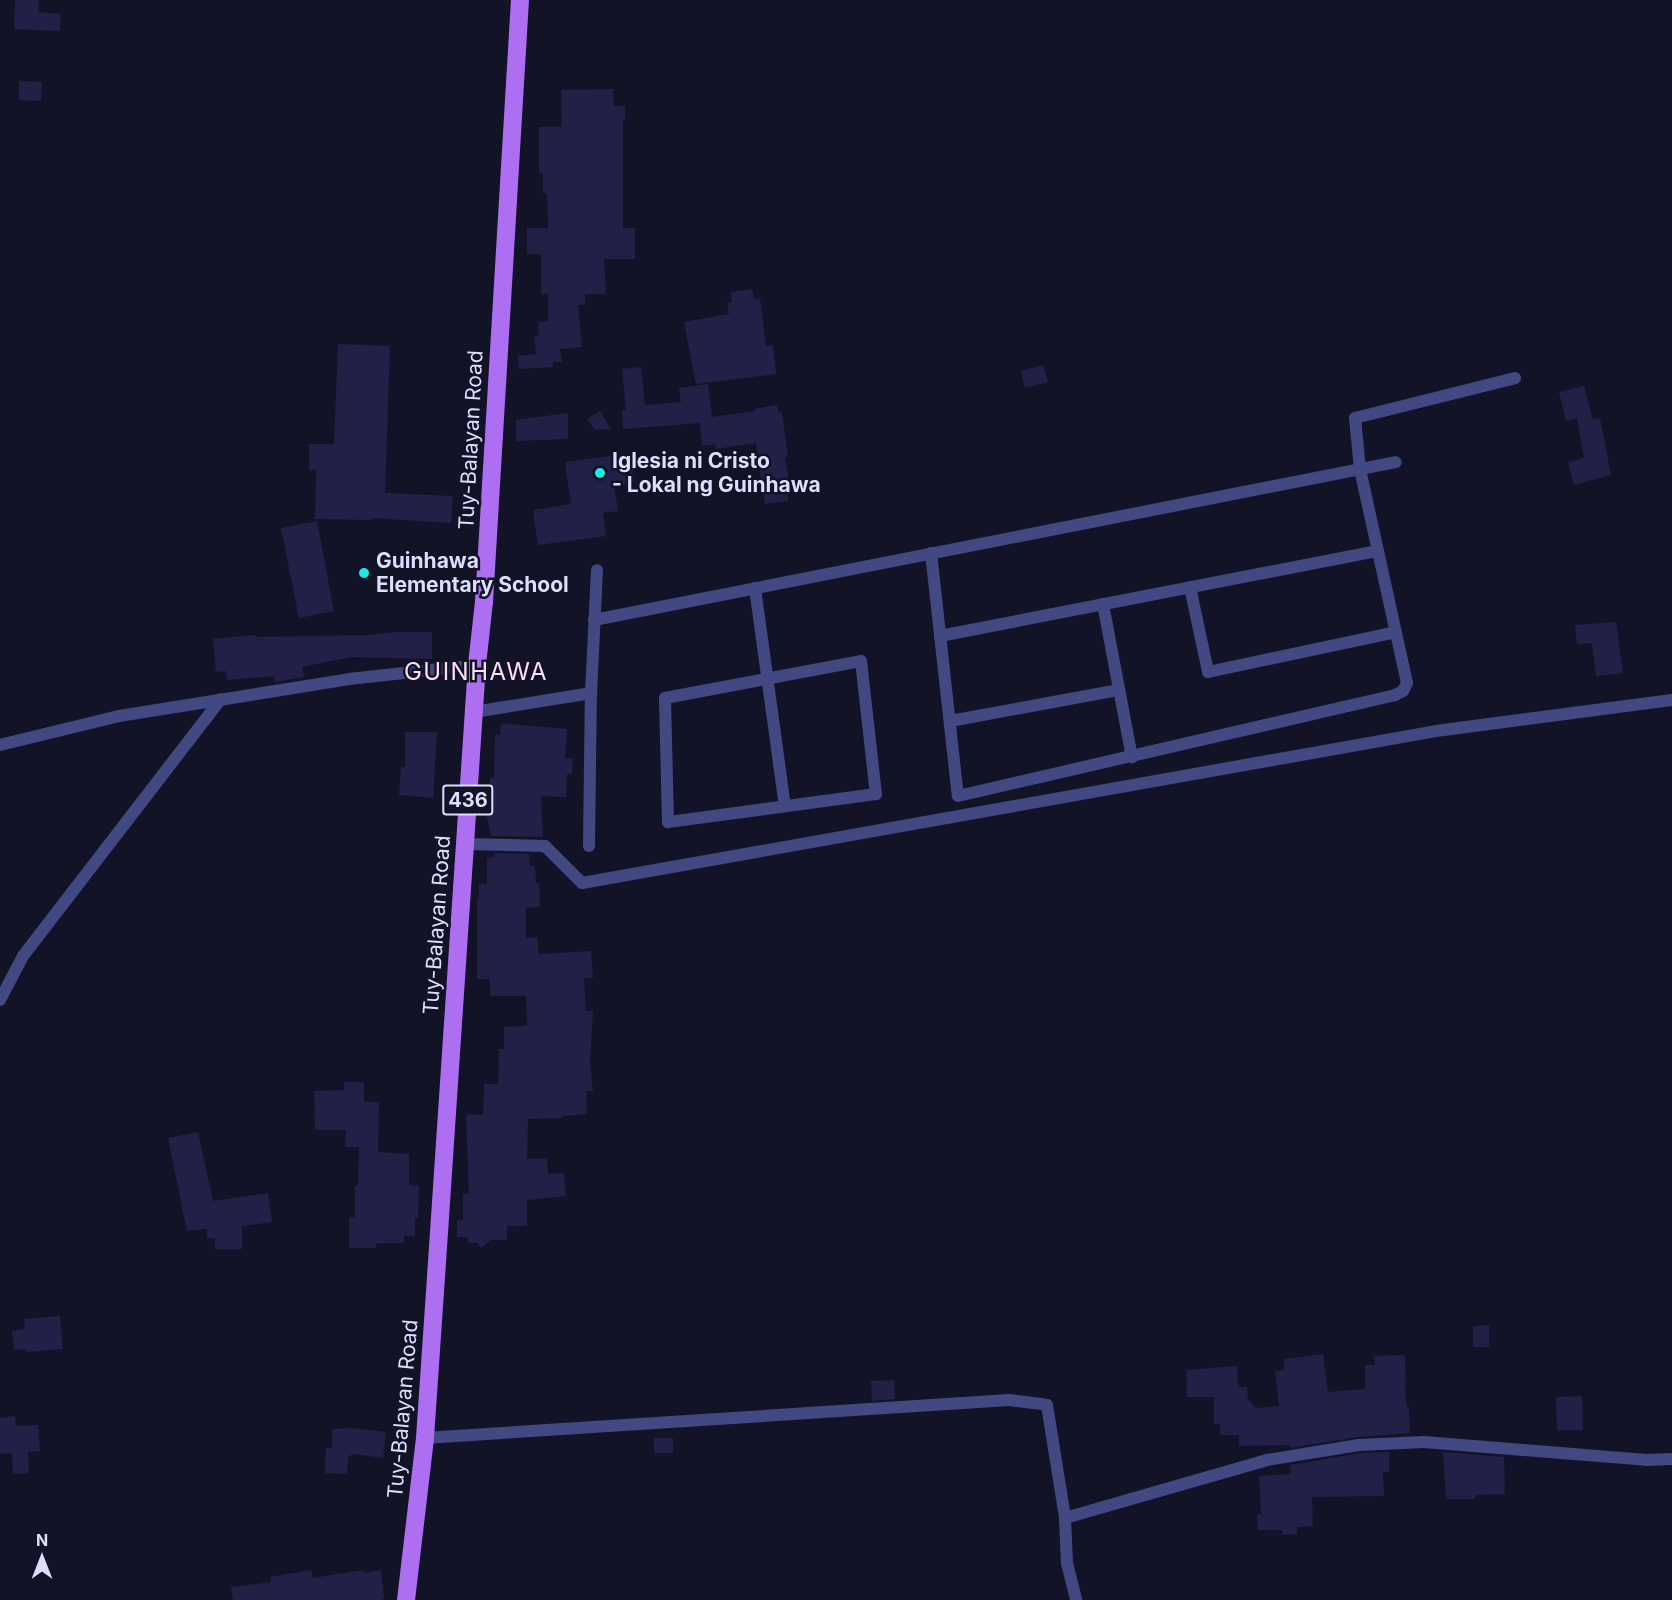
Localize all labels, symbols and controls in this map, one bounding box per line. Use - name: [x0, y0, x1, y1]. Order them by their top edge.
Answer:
- street label: Tuy-Balayan Road: [454, 350, 488, 530]
- place label: Iglesia ni Cristo - Lokal ng Guinhawa: [612, 448, 821, 498]
- marker: Iglesia ni Cristo - Lokal ng Guinhawa: [593, 466, 607, 480]
- place label: Guinhawa Elementary School: [376, 548, 569, 598]
- marker: Guinhawa Elementary School: [357, 566, 371, 580]
- district label: GUINHAWA: [404, 658, 548, 686]
- road number: 436: [441, 783, 495, 817]
- street label: Tuy-Balayan Road: [418, 835, 456, 1015]
- street label: Tuy-Balayan Road: [383, 1318, 423, 1500]
- north arrow: [12, 1528, 72, 1588]
- text: N: [36, 1530, 48, 1550]

